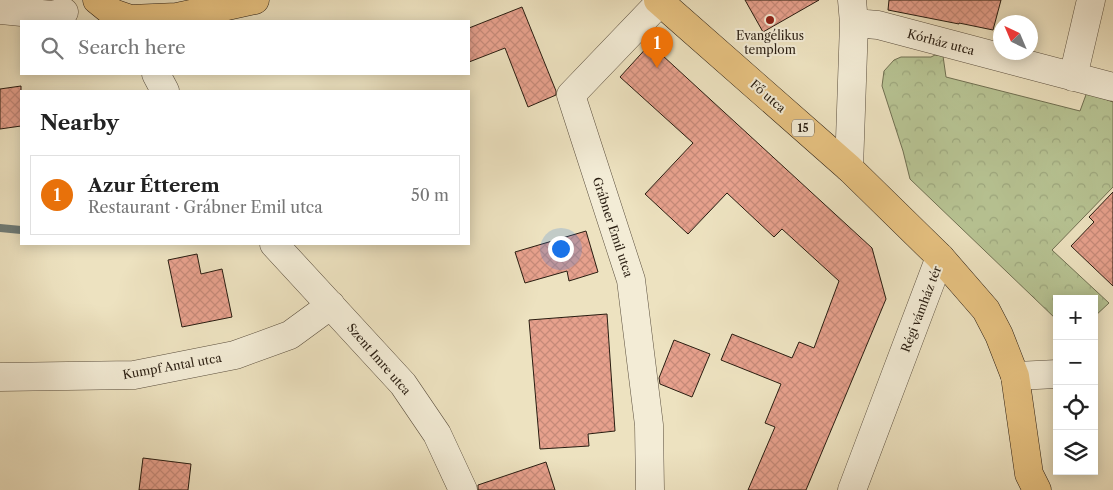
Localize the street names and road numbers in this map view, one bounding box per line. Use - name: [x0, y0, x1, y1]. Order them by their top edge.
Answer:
- street label: Kórház utca: [906, 26, 977, 58]
- street label: Fő utca: [747, 77, 789, 116]
- road number: 15: [792, 120, 814, 136]
- street label: Grábner Emil utca: [590, 175, 637, 280]
- street label: Régi vámház tér: [898, 264, 944, 354]
- street label: Szent Imre utca: [344, 320, 415, 398]
- street label: Kumpf Antal utca: [121, 350, 223, 382]

